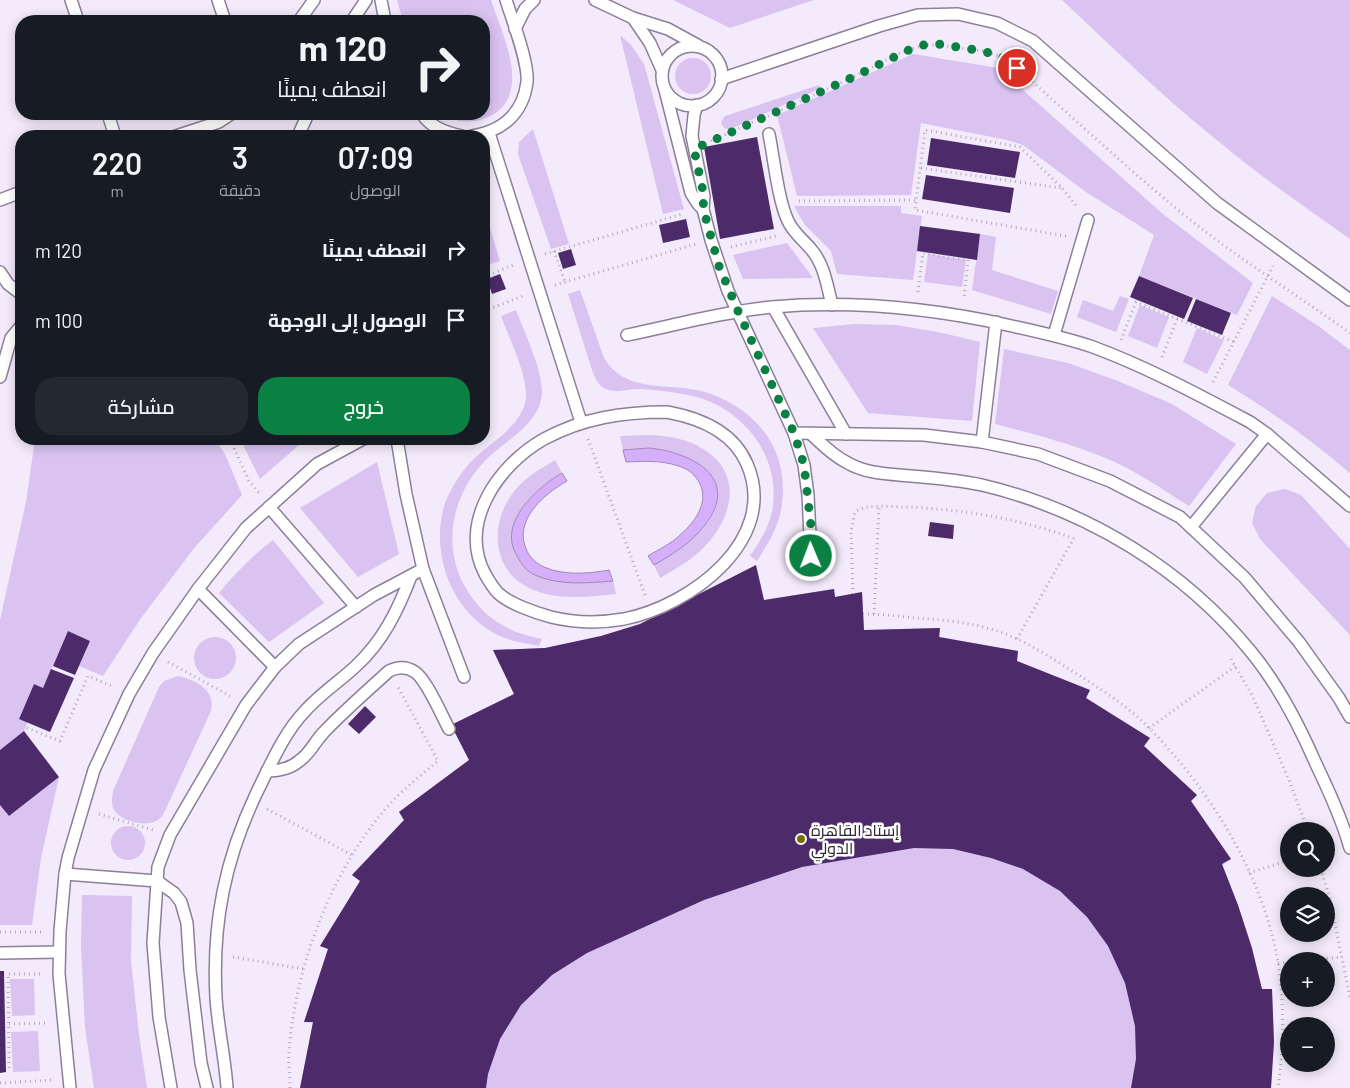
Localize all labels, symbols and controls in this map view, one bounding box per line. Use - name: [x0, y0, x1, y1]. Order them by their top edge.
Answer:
- text: 120 m: [299, 26, 387, 68]
- icon: right: [405, 35, 470, 100]
- pin: [996, 47, 1038, 89]
- icon: arrive: [1003, 54, 1031, 82]
- text: انعطف يمينًا: [277, 75, 387, 101]
- text: 3: [232, 139, 248, 175]
- text: 07:09: [338, 139, 413, 175]
- text: 220: [92, 145, 142, 181]
- text: دقيقة: [219, 180, 261, 199]
- text: الوصول: [350, 180, 401, 199]
- text: m: [110, 181, 124, 200]
- icon: right: [442, 236, 470, 264]
- text: انعطف يمينًا: [322, 238, 427, 261]
- text: 120 m: [35, 239, 82, 262]
- icon: arrive: [442, 306, 470, 334]
- text: الوصول إلى الوجهة: [268, 308, 427, 331]
- text: 100 m: [35, 309, 83, 332]
- button: مشاركة: [35, 377, 248, 435]
- button: خروج: [258, 377, 470, 435]
- position arrow: [784, 529, 836, 581]
- place label: إستاد القاهرة الدولي: [811, 820, 899, 862]
- map controls: [1280, 822, 1335, 1072]
- button: search: [1280, 822, 1335, 877]
- marker: إستاد القاهرة الدولي: [795, 833, 807, 845]
- button: layers: [1280, 887, 1335, 942]
- button: +: [1280, 952, 1335, 1007]
- button: −: [1280, 1017, 1335, 1072]

